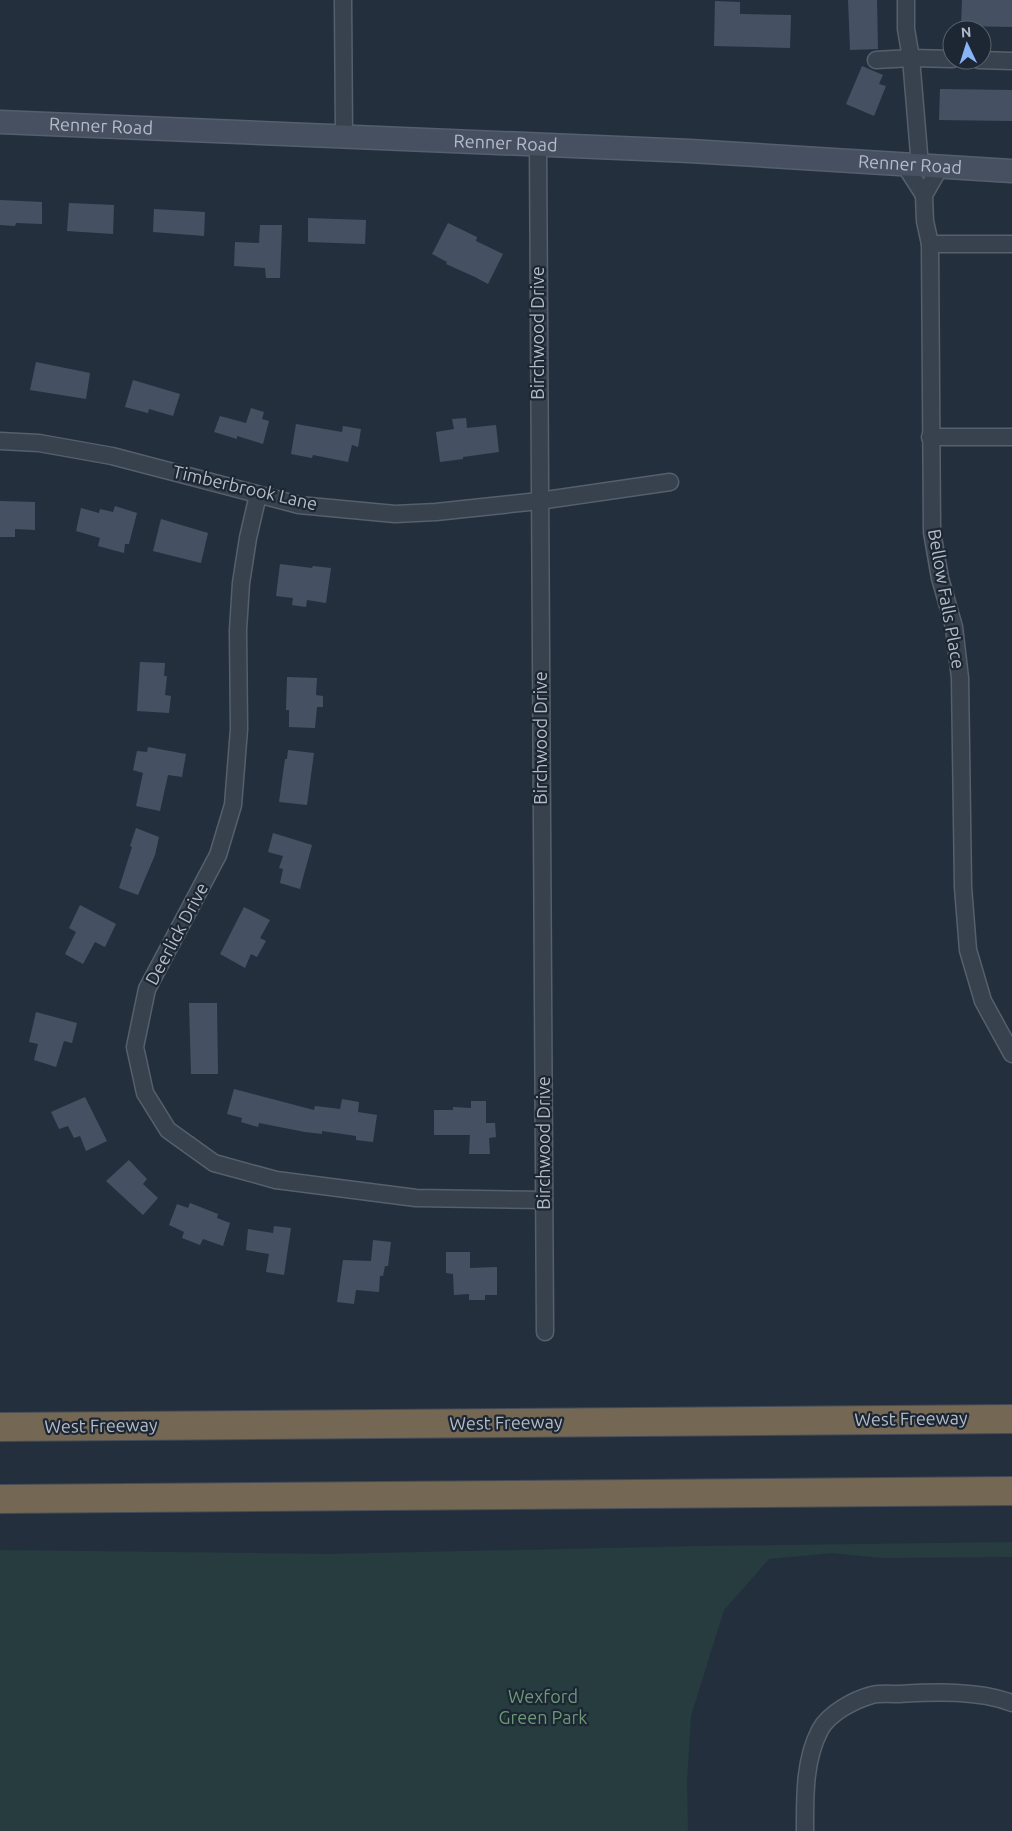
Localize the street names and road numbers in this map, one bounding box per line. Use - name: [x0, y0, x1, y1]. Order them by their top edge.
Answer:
- street label: Renner Road: [49, 113, 153, 137]
- street label: Renner Road: [453, 130, 558, 154]
- street label: Renner Road: [857, 150, 963, 177]
- street label: Birchwood Drive: [527, 266, 547, 400]
- street label: Timberbrook Lane: [171, 461, 320, 513]
- street label: Bellow Falls Place: [925, 527, 969, 670]
- street label: Birchwood Drive: [530, 671, 550, 805]
- street label: Deerlick Drive: [141, 879, 211, 988]
- street label: Birchwood Drive: [533, 1076, 553, 1210]
- street label: West Freeway: [854, 1407, 968, 1429]
- street label: West Freeway: [449, 1411, 563, 1433]
- street label: West Freeway: [44, 1414, 158, 1436]

